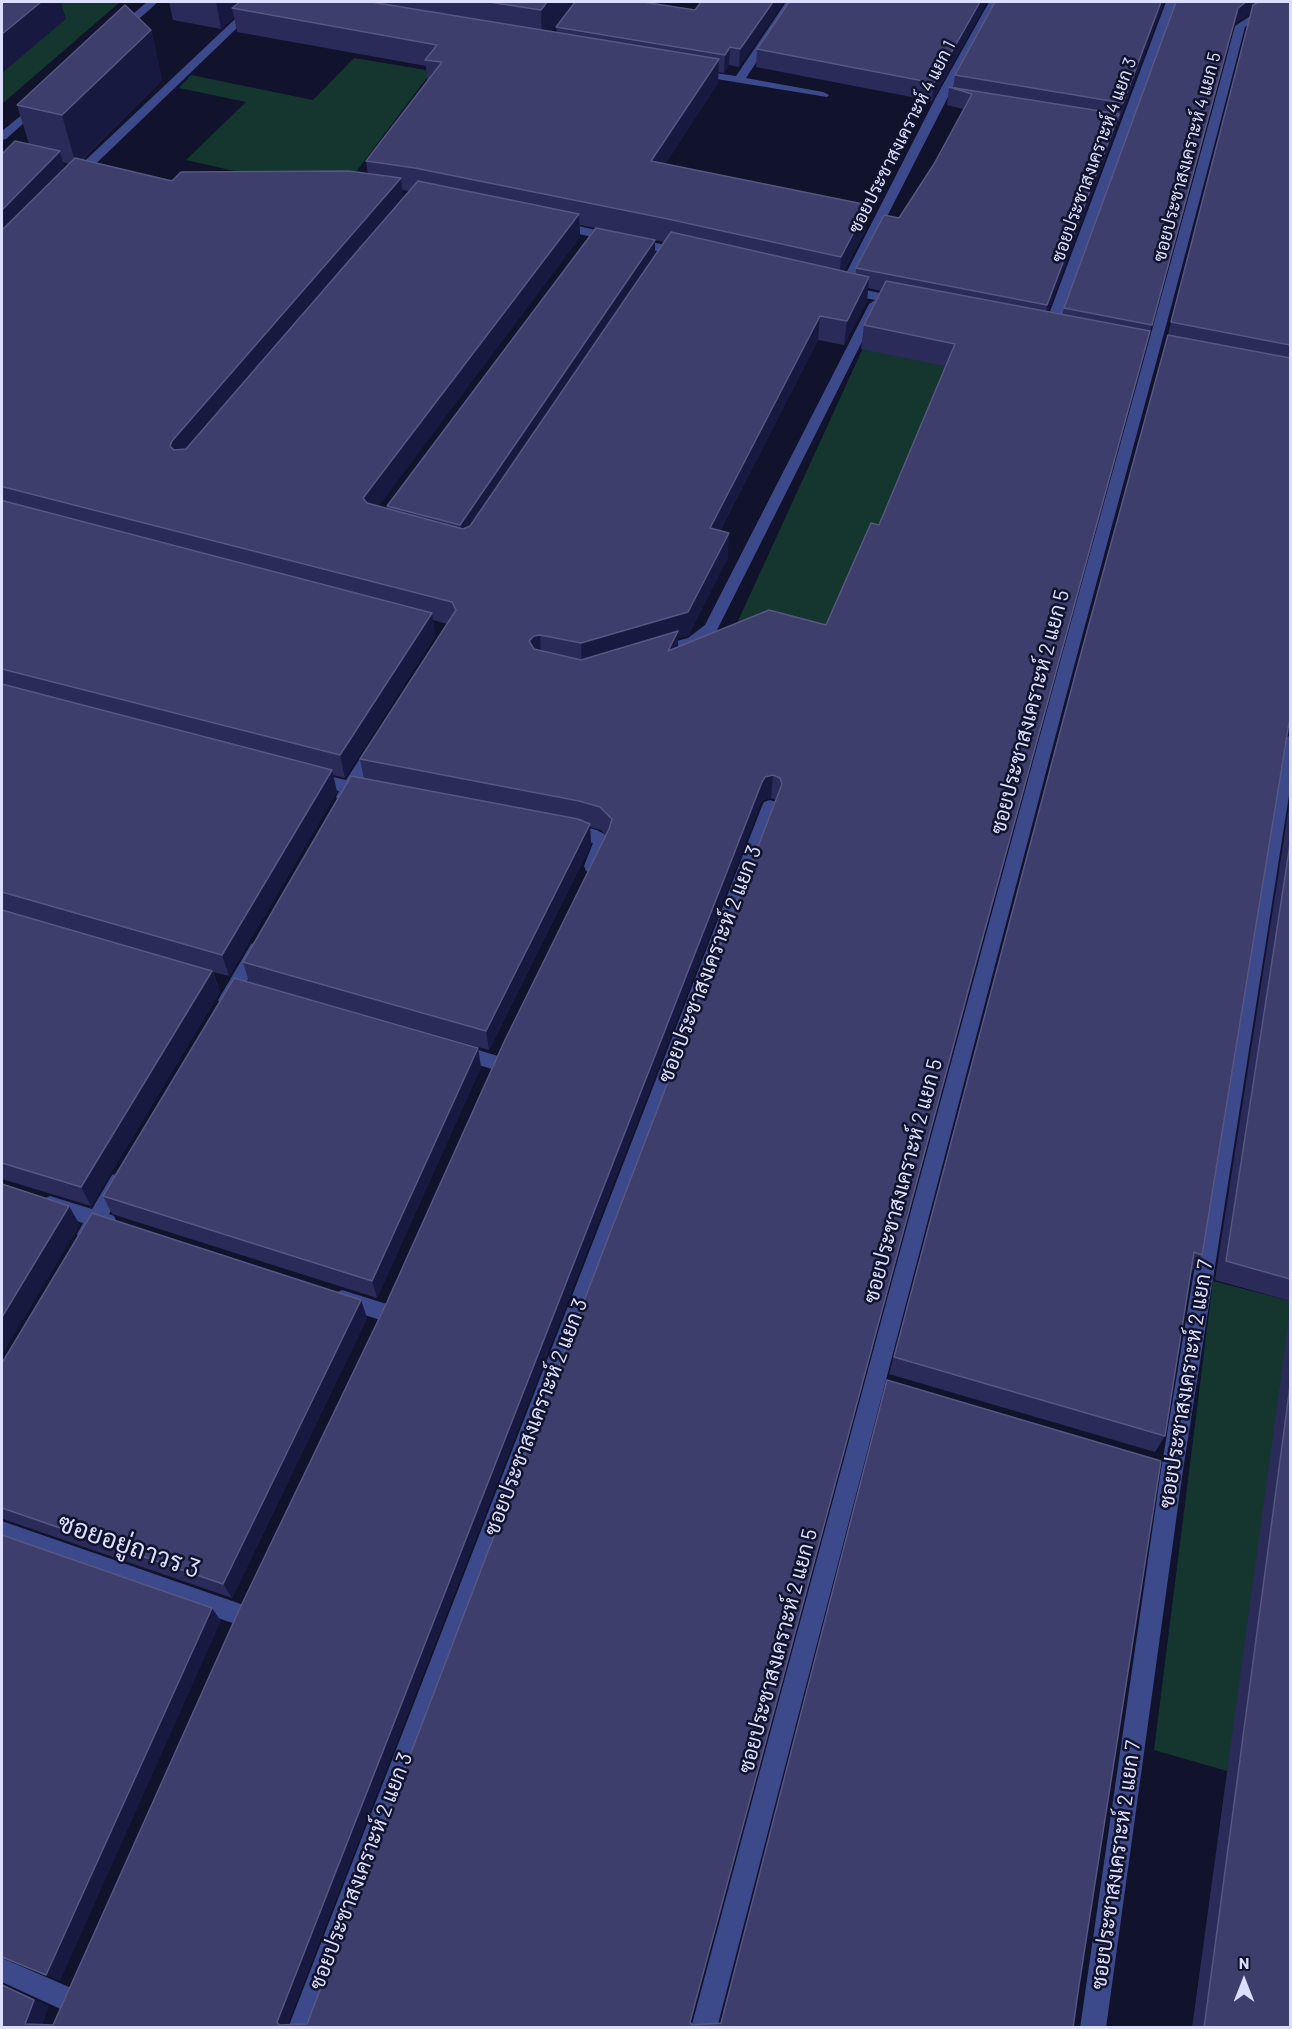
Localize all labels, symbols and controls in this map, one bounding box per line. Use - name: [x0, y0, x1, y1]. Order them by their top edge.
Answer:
- street label: ซอยประชาสงเคราะห์ 4 แยก 1: [844, 37, 960, 237]
- street label: ซอยประชาสงเคราะห์ 4 แยก 5: [1149, 50, 1225, 264]
- street label: ซอยประชาสงเคราะห์ 4 แยก 3: [1047, 55, 1141, 265]
- street label: ซอยประชาสงเคราะห์ 2 แยก 5: [985, 587, 1075, 837]
- street label: ซอยประชาสงเคราะห์ 2 แยก 3: [653, 842, 767, 1086]
- street label: ซอยประชาสงเคราะห์ 2 แยก 5: [858, 1056, 948, 1306]
- street label: ซอยประชาสงเคราะห์ 2 แยก 7: [1154, 1258, 1218, 1510]
- street label: ซอยประชาสงเคราะห์ 2 แยก 3: [479, 1295, 593, 1539]
- street label: ซอยอยู่ถาวร 3: [54, 1507, 204, 1585]
- street label: ซอยประชาสงเคราะห์ 2 แยก 5: [733, 1526, 823, 1776]
- street label: ซอยประชาสงเคราะห์ 2 แยก 7: [1086, 1739, 1146, 1991]
- street label: ซอยประชาสงเคราะห์ 2 แยก 3: [304, 1749, 418, 1993]
- north arrow: [1214, 1951, 1274, 2011]
- text: N: [1239, 1953, 1249, 1972]

